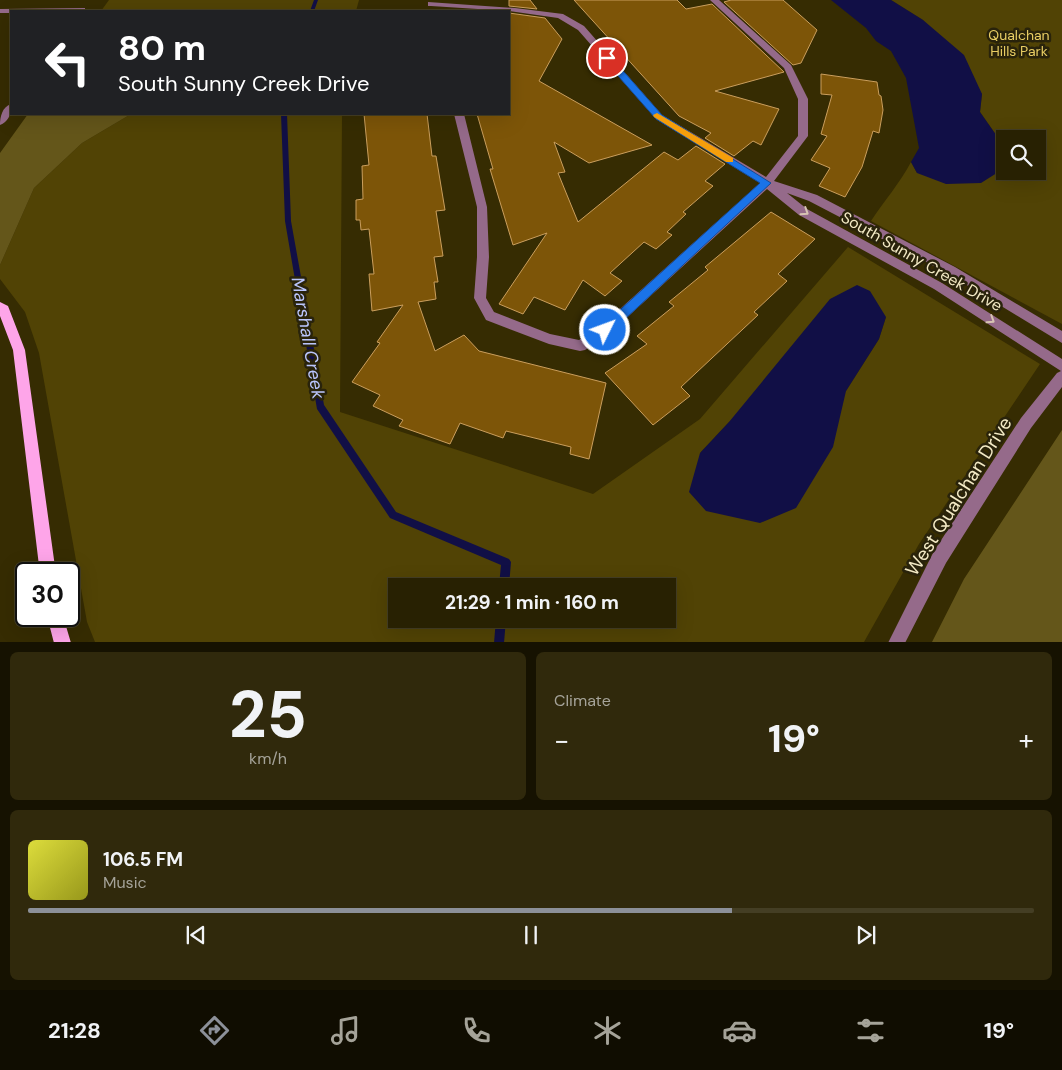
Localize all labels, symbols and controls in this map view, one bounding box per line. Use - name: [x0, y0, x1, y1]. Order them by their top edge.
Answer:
- text: 80 m: [118, 25, 206, 71]
- park label: Qualchan Hills Park: [988, 26, 1050, 60]
- icon: left: [35, 30, 100, 95]
- pin: [586, 37, 628, 79]
- icon: arrive: [593, 44, 621, 72]
- text: South Sunny Creek Drive: [118, 69, 369, 98]
- map controls: [996, 130, 1046, 180]
- button: search: [996, 130, 1046, 180]
- one-way arrow: [800, 206, 809, 216]
- street label: South Sunny Creek Drive: [837, 207, 1006, 316]
- water label: Marshall Creek: [285, 275, 331, 402]
- position arrow: [578, 303, 630, 355]
- one-way arrow: [985, 314, 995, 323]
- street label: West Qualchan Drive: [899, 412, 1018, 581]
- speed limit sign: 30: [15, 562, 80, 627]
- text: 21:29 · 1 min · 160 m: [445, 590, 619, 615]
- text: 25: [229, 673, 307, 757]
- text: Climate: [554, 690, 611, 711]
- text: 19°: [768, 714, 820, 764]
- text: −: [554, 722, 569, 759]
- text: +: [1019, 722, 1034, 759]
- text: km/h: [249, 748, 287, 769]
- text: 106.5 FM: [103, 847, 183, 872]
- text: Music: [103, 872, 147, 893]
- icon: previous: [182, 921, 210, 949]
- icon: pause: [517, 921, 545, 949]
- icon: next: [852, 921, 880, 949]
- icon: directions: [197, 1013, 232, 1048]
- icon: music: [328, 1013, 363, 1048]
- icon: phone: [459, 1013, 494, 1048]
- icon: climate: [590, 1013, 625, 1048]
- icon: car: [722, 1013, 757, 1048]
- icon: filters: [853, 1013, 888, 1048]
- text: 21:28: [48, 1016, 101, 1045]
- text: 19°: [984, 1016, 1014, 1045]

